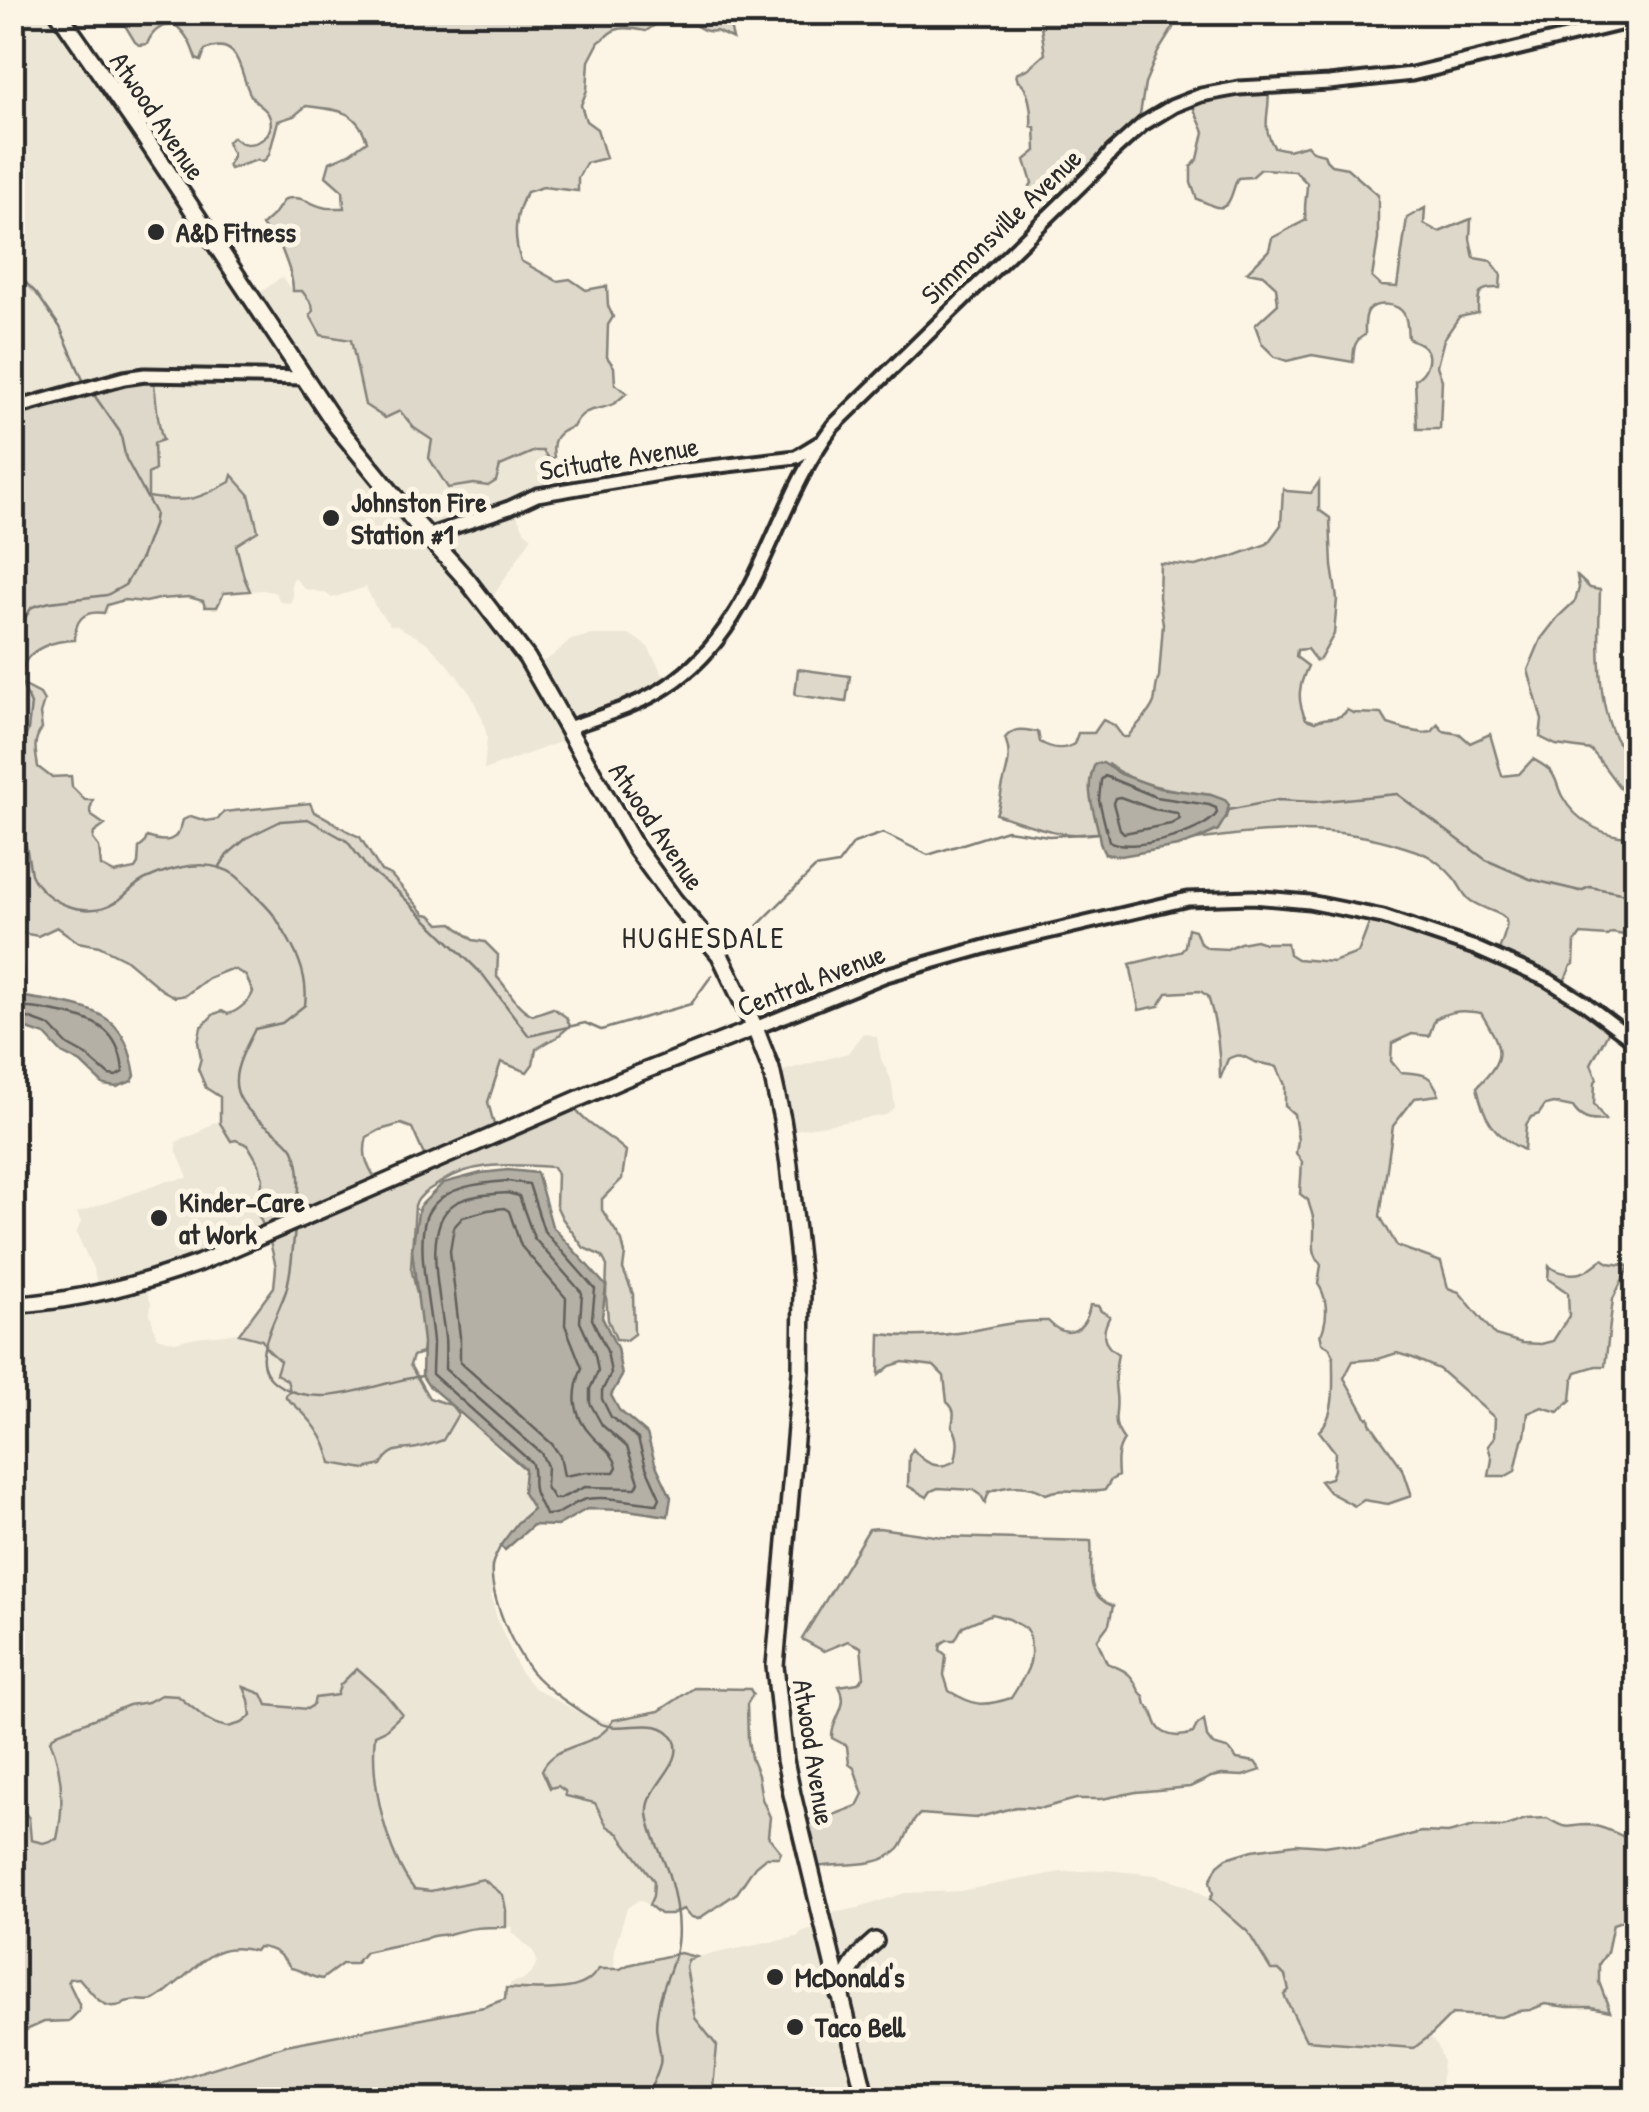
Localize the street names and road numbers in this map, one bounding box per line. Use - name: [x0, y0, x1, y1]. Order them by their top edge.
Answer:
- street label: Atwood Avenue: [101, 44, 215, 188]
- street label: Simmonsville Avenue: [912, 139, 1090, 313]
- street label: Scituate Avenue: [537, 427, 701, 489]
- street label: Atwood Avenue: [600, 754, 714, 898]
- street label: Central Avenue: [732, 934, 890, 1026]
- street label: Atwood Avenue: [784, 1676, 844, 1828]

